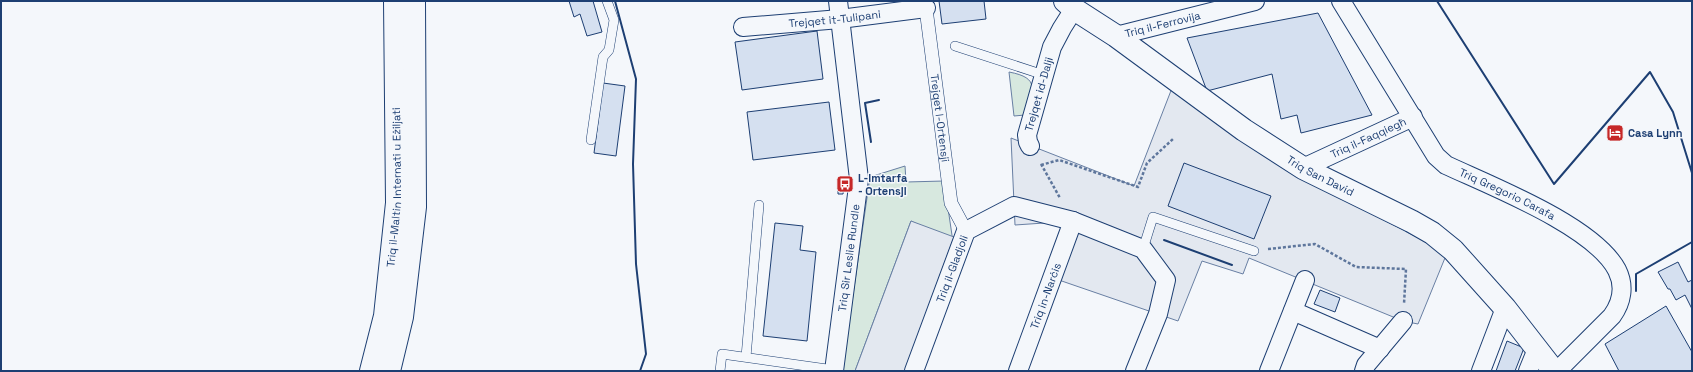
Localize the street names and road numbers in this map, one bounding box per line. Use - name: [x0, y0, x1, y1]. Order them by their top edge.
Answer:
- street label: Trejqet it-Tulipani: [788, 7, 882, 30]
- street label: Triq il-Ferrovija: [1123, 8, 1203, 41]
- street label: Trejqet id-Dalji: [1021, 55, 1056, 133]
- street label: Trejqet l-Ortensji: [927, 73, 953, 163]
- street label: Triq il-Maltin Internati u Eżiljati: [383, 107, 404, 268]
- street label: Triq il-Faqqiegħ: [1328, 114, 1409, 161]
- street label: Triq San David: [1284, 152, 1356, 199]
- street label: Triq Gregorio Carafa: [1457, 165, 1559, 223]
- street label: Triq Sir Leslie Rundle: [835, 203, 863, 313]
- street label: Triq il-Gladjoli: [933, 233, 971, 305]
- street label: Triq in-Narċis: [1027, 261, 1064, 331]

